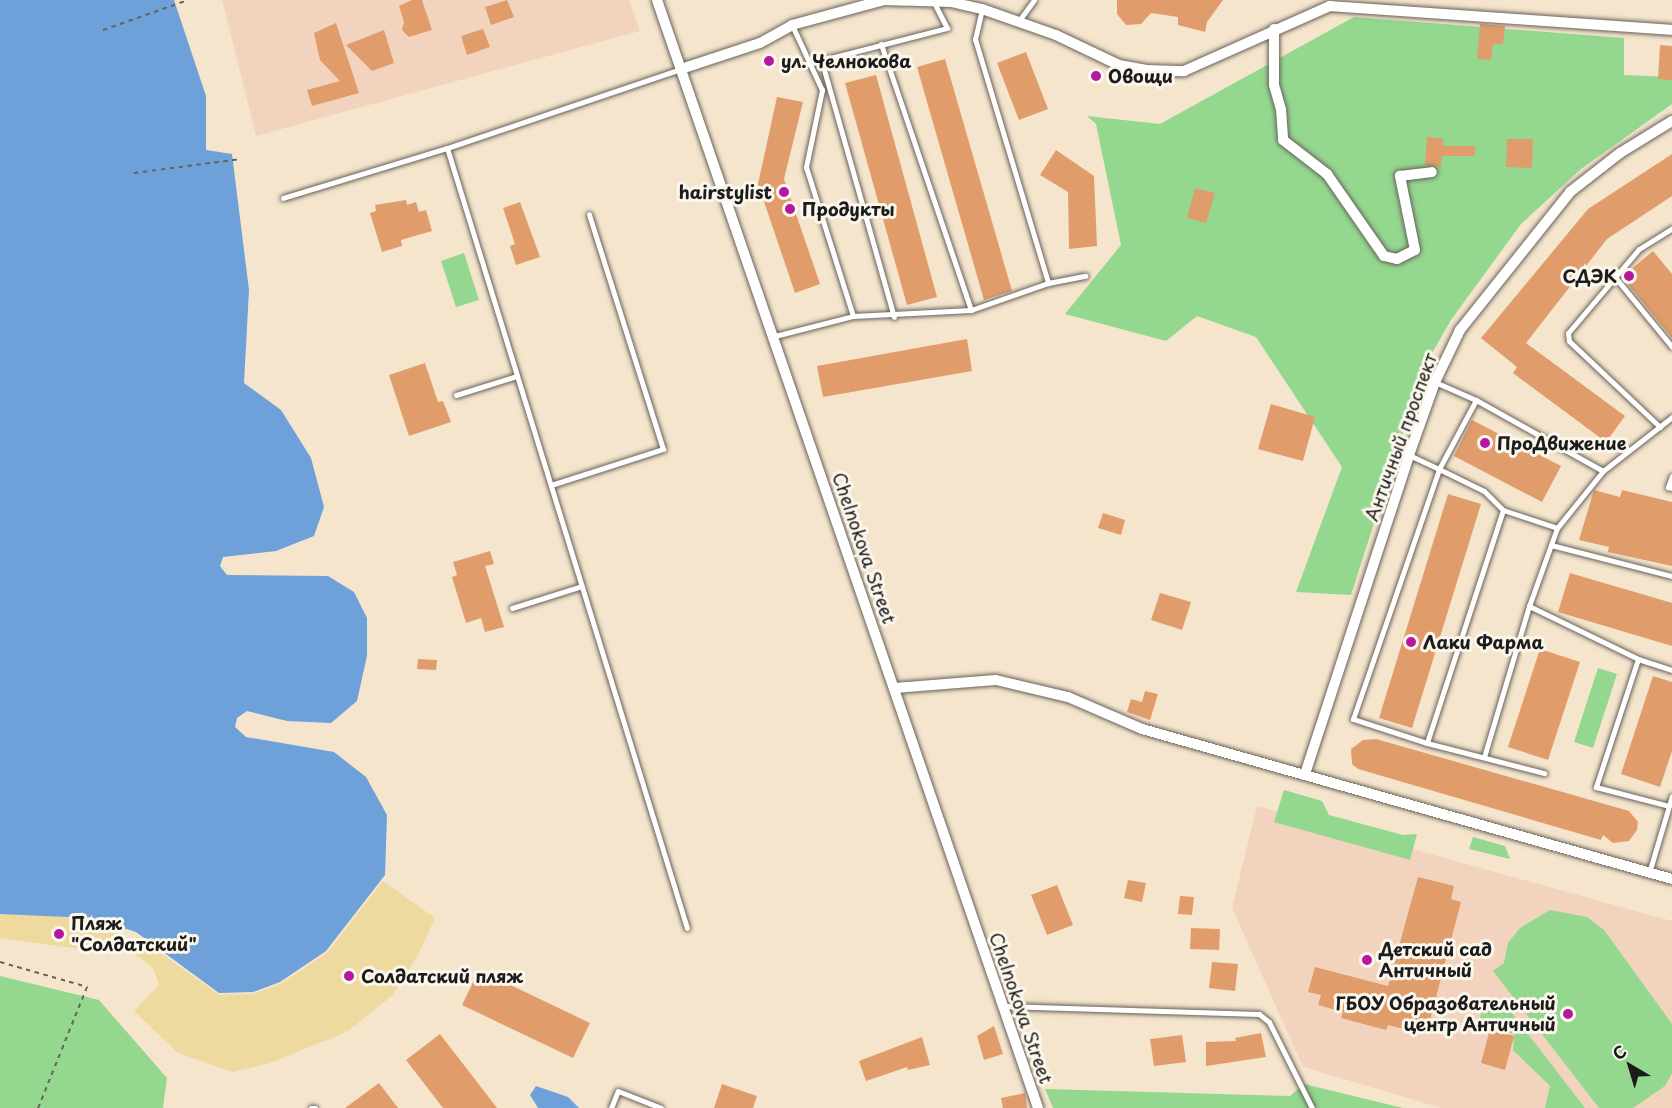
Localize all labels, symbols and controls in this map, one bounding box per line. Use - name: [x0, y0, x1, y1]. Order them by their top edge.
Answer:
- place label: ул. Челнокова: [781, 50, 912, 72]
- marker: ул. Челнокова: [762, 54, 776, 68]
- place label: Овощи: [1108, 65, 1173, 87]
- marker: Овощи: [1089, 69, 1103, 83]
- place label: hairstylist: [679, 181, 772, 203]
- marker: hairstylist: [777, 185, 791, 199]
- place label: Продукты: [802, 198, 895, 220]
- marker: Продукты: [783, 202, 797, 216]
- place label: СДЭК: [1563, 265, 1617, 287]
- marker: СДЭК: [1622, 269, 1636, 283]
- street label: Античный проспект: [1361, 350, 1441, 524]
- place label: ПроДвижение: [1497, 432, 1627, 454]
- marker: ПроДвижение: [1478, 436, 1492, 450]
- street label: Chelnokova Street: [828, 469, 900, 627]
- place label: Лаки Фарма: [1423, 631, 1544, 653]
- marker: Лаки Фарма: [1404, 635, 1418, 649]
- place label: Пляж "Солдатский": [71, 913, 197, 956]
- marker: Пляж "Солдатский": [52, 927, 66, 941]
- street label: Chelnokova Street: [985, 929, 1057, 1087]
- place label: Детский сад Античный: [1379, 939, 1493, 982]
- marker: Детский сад Античный: [1360, 953, 1374, 967]
- place label: Солдатский пляж: [361, 965, 524, 987]
- marker: Солдатский пляж: [342, 969, 356, 983]
- place label: ГБОУ Образовательный центр Античный: [1333, 993, 1556, 1036]
- marker: ГБОУ Образовательный центр Античный: [1561, 1007, 1575, 1021]
- north arrow: [1600, 1036, 1660, 1096]
- text: С: [1607, 1039, 1631, 1065]

